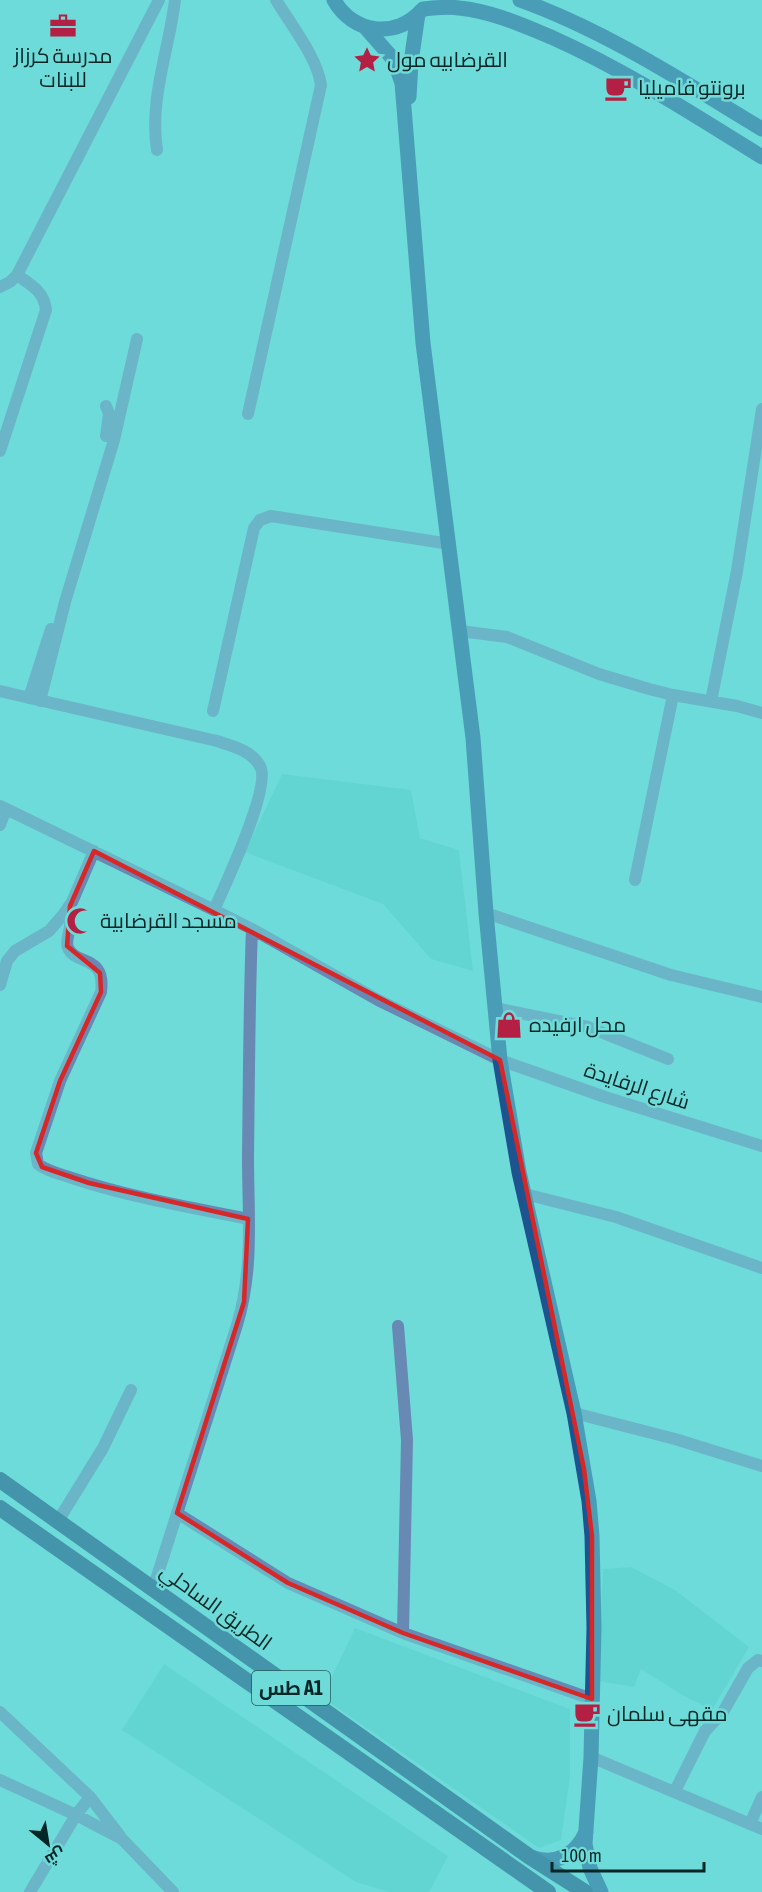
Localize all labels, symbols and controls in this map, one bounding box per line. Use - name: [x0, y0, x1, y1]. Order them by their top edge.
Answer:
- office icon: مدرسة كرزاز للبنات: [48, 11, 78, 41]
- place label: مدرسة كرزاز للبنات: [13, 43, 112, 91]
- place icon: القرضابيه مول: [352, 45, 382, 75]
- place label: القرضابيه مول: [387, 47, 508, 73]
- cafe icon: برونتو فاميليا: [603, 73, 633, 103]
- place label: برونتو فاميليا: [638, 75, 746, 100]
- mosque icon: مسجد القرضابية: [65, 906, 95, 936]
- place label: مسجد القرضابية: [100, 908, 237, 933]
- shop icon: محل ارفيده: [494, 1010, 524, 1040]
- place label: محل ارفيده: [529, 1012, 626, 1038]
- street label: شارع الرفايدة: [581, 1057, 693, 1116]
- street label: الطريق الساحلي: [153, 1558, 277, 1659]
- road number: طس A1: [252, 1671, 330, 1705]
- cafe icon: مقهى سلمان: [572, 1699, 602, 1729]
- place label: مقهى سلمان: [607, 1701, 727, 1727]
- north arrow: [18, 1814, 78, 1874]
- scale bar: [552, 1835, 704, 1873]
- text: ش: [42, 1843, 69, 1870]
- text: 100 m: [561, 1845, 602, 1866]

